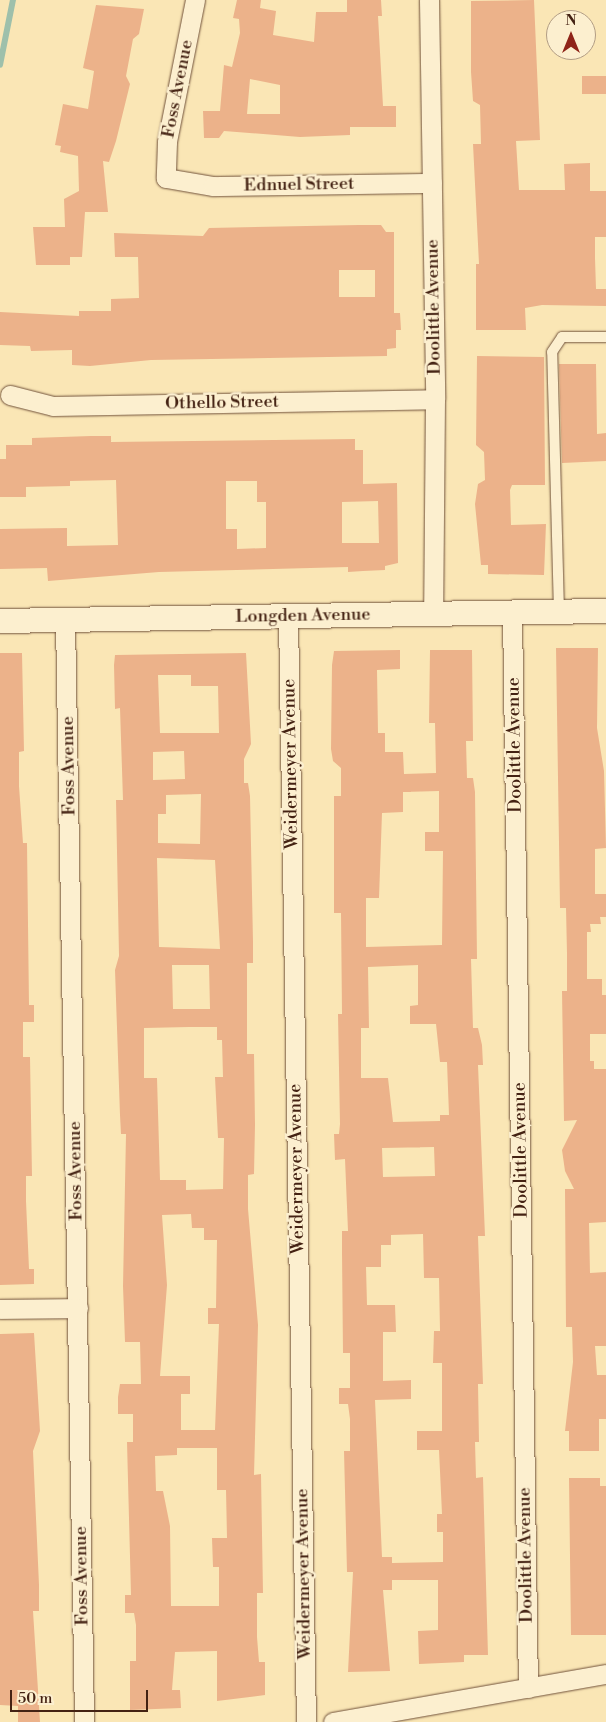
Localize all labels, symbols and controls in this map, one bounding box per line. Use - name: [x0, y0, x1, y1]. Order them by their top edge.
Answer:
- north arrow: [546, 10, 596, 60]
- text: N: [565, 12, 577, 30]
- street label: Foss Avenue: [158, 38, 198, 140]
- street label: Ednuel Street: [243, 173, 355, 197]
- street label: Doolittle Avenue: [422, 239, 446, 375]
- street label: Othello Street: [165, 391, 279, 415]
- street label: Longden Avenue: [235, 604, 371, 628]
- street label: Doolittle Avenue: [503, 677, 527, 813]
- street label: Weidermeyer Avenue: [279, 678, 303, 850]
- street label: Foss Avenue: [57, 716, 81, 816]
- street label: Doolittle Avenue: [509, 1082, 533, 1218]
- street label: Weidermeyer Avenue: [285, 1083, 309, 1255]
- street label: Foss Avenue: [64, 1121, 88, 1221]
- street label: Doolittle Avenue: [514, 1487, 538, 1623]
- street label: Weidermeyer Avenue: [292, 1488, 316, 1660]
- street label: Foss Avenue: [70, 1526, 94, 1626]
- scale bar: [12, 1680, 150, 1712]
- text: 50 m: [18, 1689, 52, 1708]

